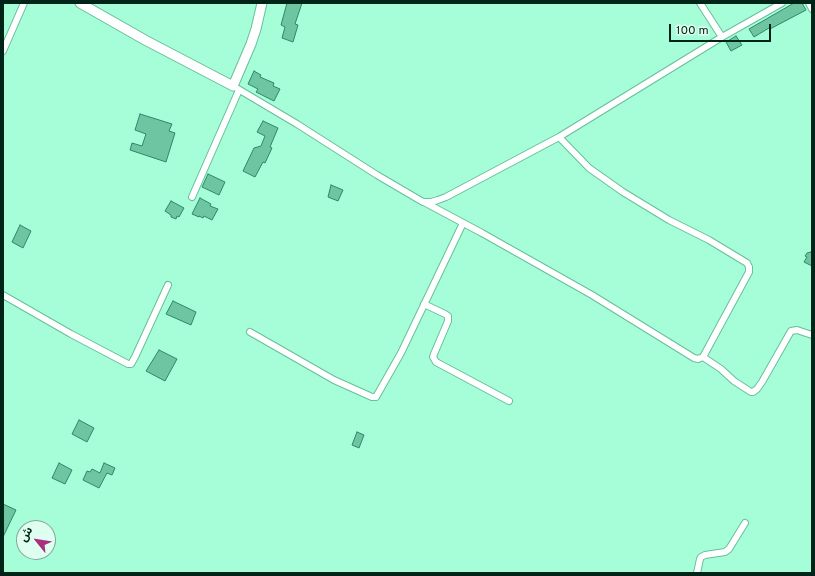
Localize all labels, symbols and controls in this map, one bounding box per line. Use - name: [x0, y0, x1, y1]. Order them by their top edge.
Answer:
- scale bar: [671, 16, 773, 42]
- text: 100 m: [676, 23, 709, 39]
- north arrow: [16, 520, 56, 560]
- text: ش: [17, 524, 36, 545]

